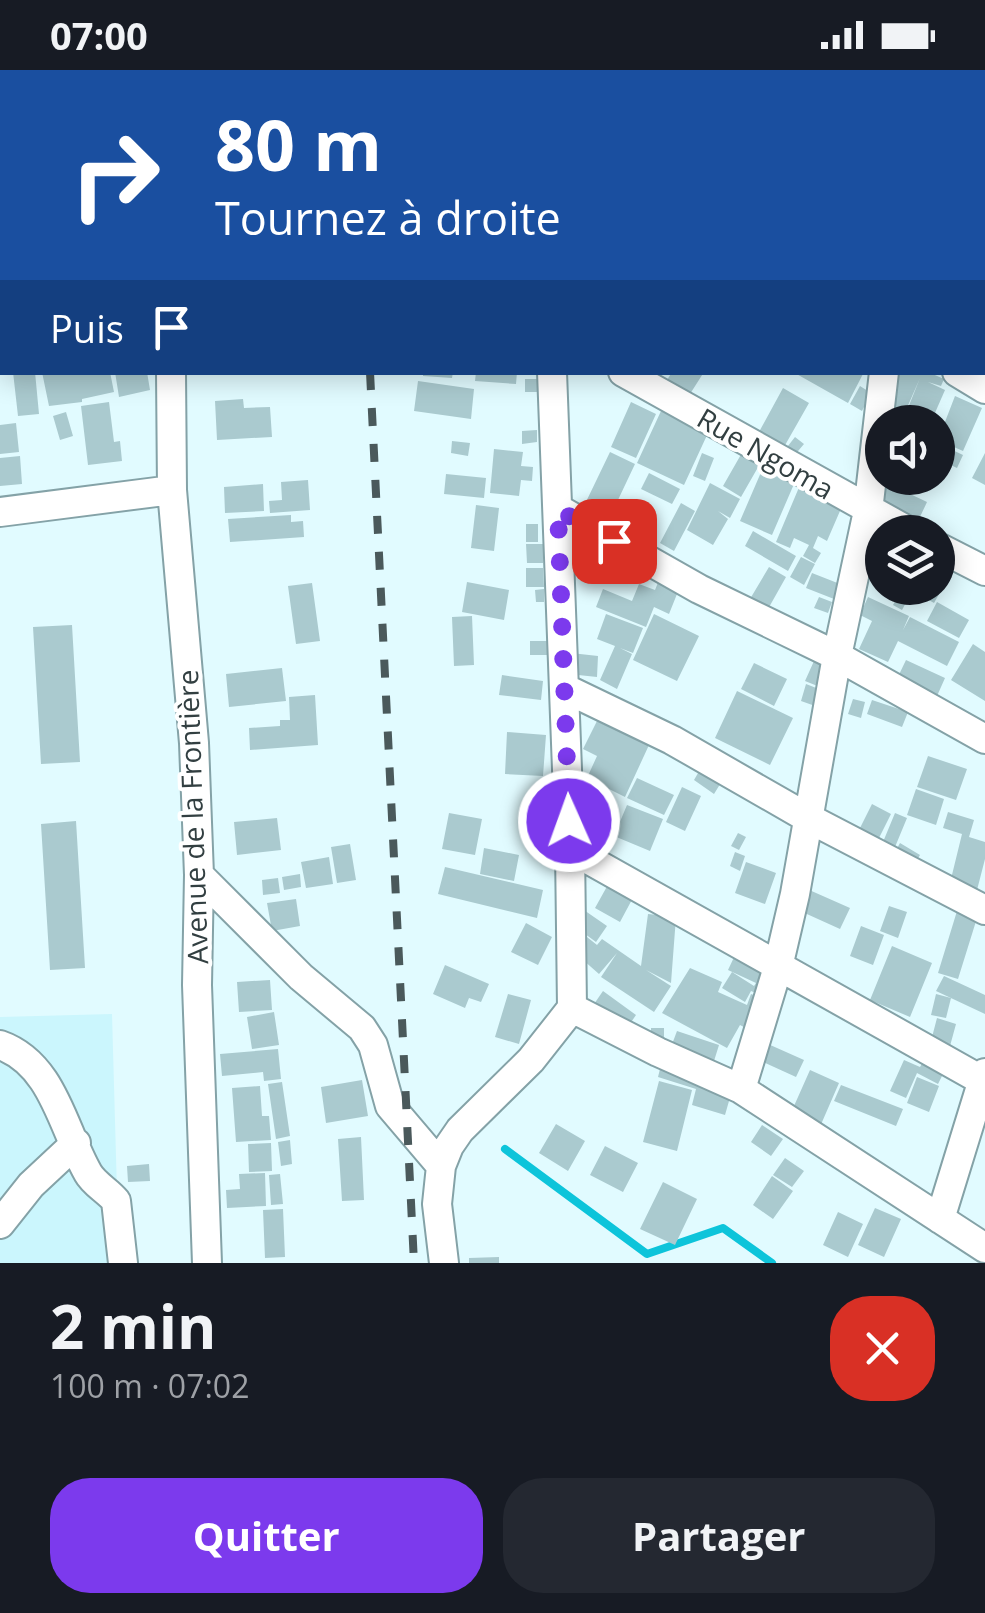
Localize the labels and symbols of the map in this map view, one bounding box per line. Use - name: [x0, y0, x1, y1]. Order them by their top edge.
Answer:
- street label: Rue Ngoma: [691, 399, 841, 507]
- pin: [572, 499, 657, 584]
- street label: Avenue de la Frontière: [168, 669, 216, 965]
- position arrow: [517, 769, 621, 873]

